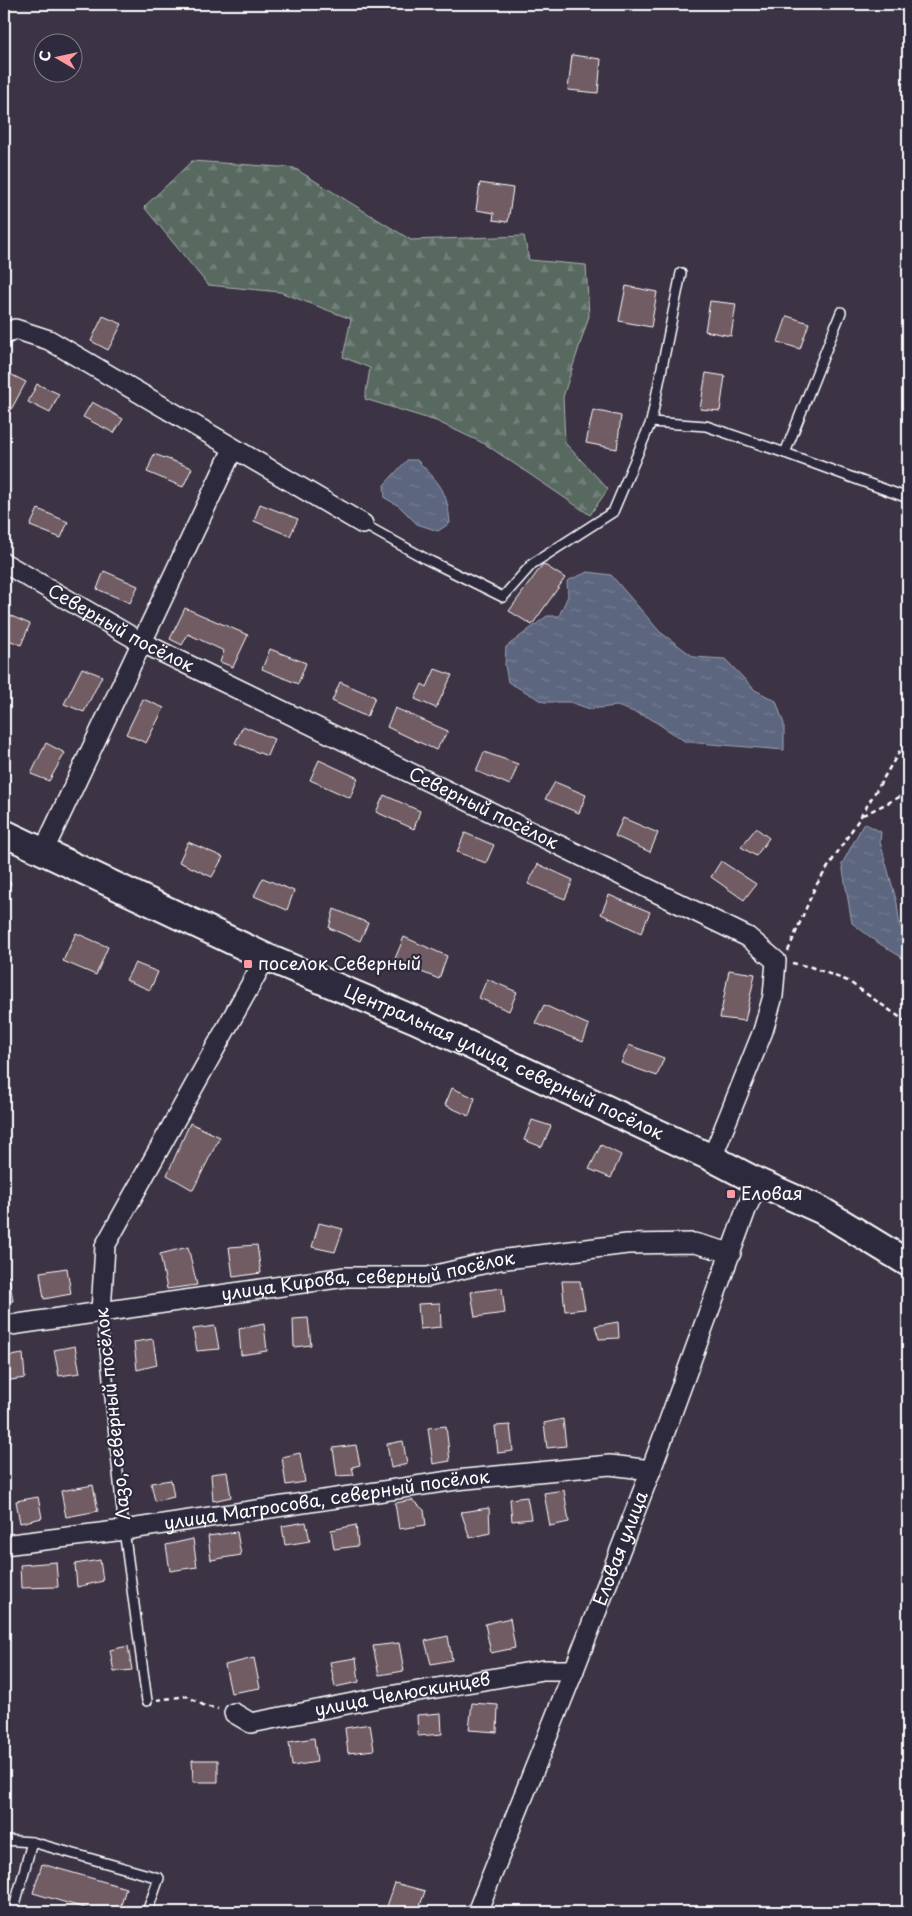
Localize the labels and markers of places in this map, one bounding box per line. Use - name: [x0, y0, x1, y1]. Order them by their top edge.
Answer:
- place label: поселок Северный: [258, 949, 421, 976]
- marker: поселок Северный: [242, 958, 254, 970]
- place label: Еловая: [741, 1179, 803, 1206]
- marker: Еловая: [725, 1188, 737, 1200]

